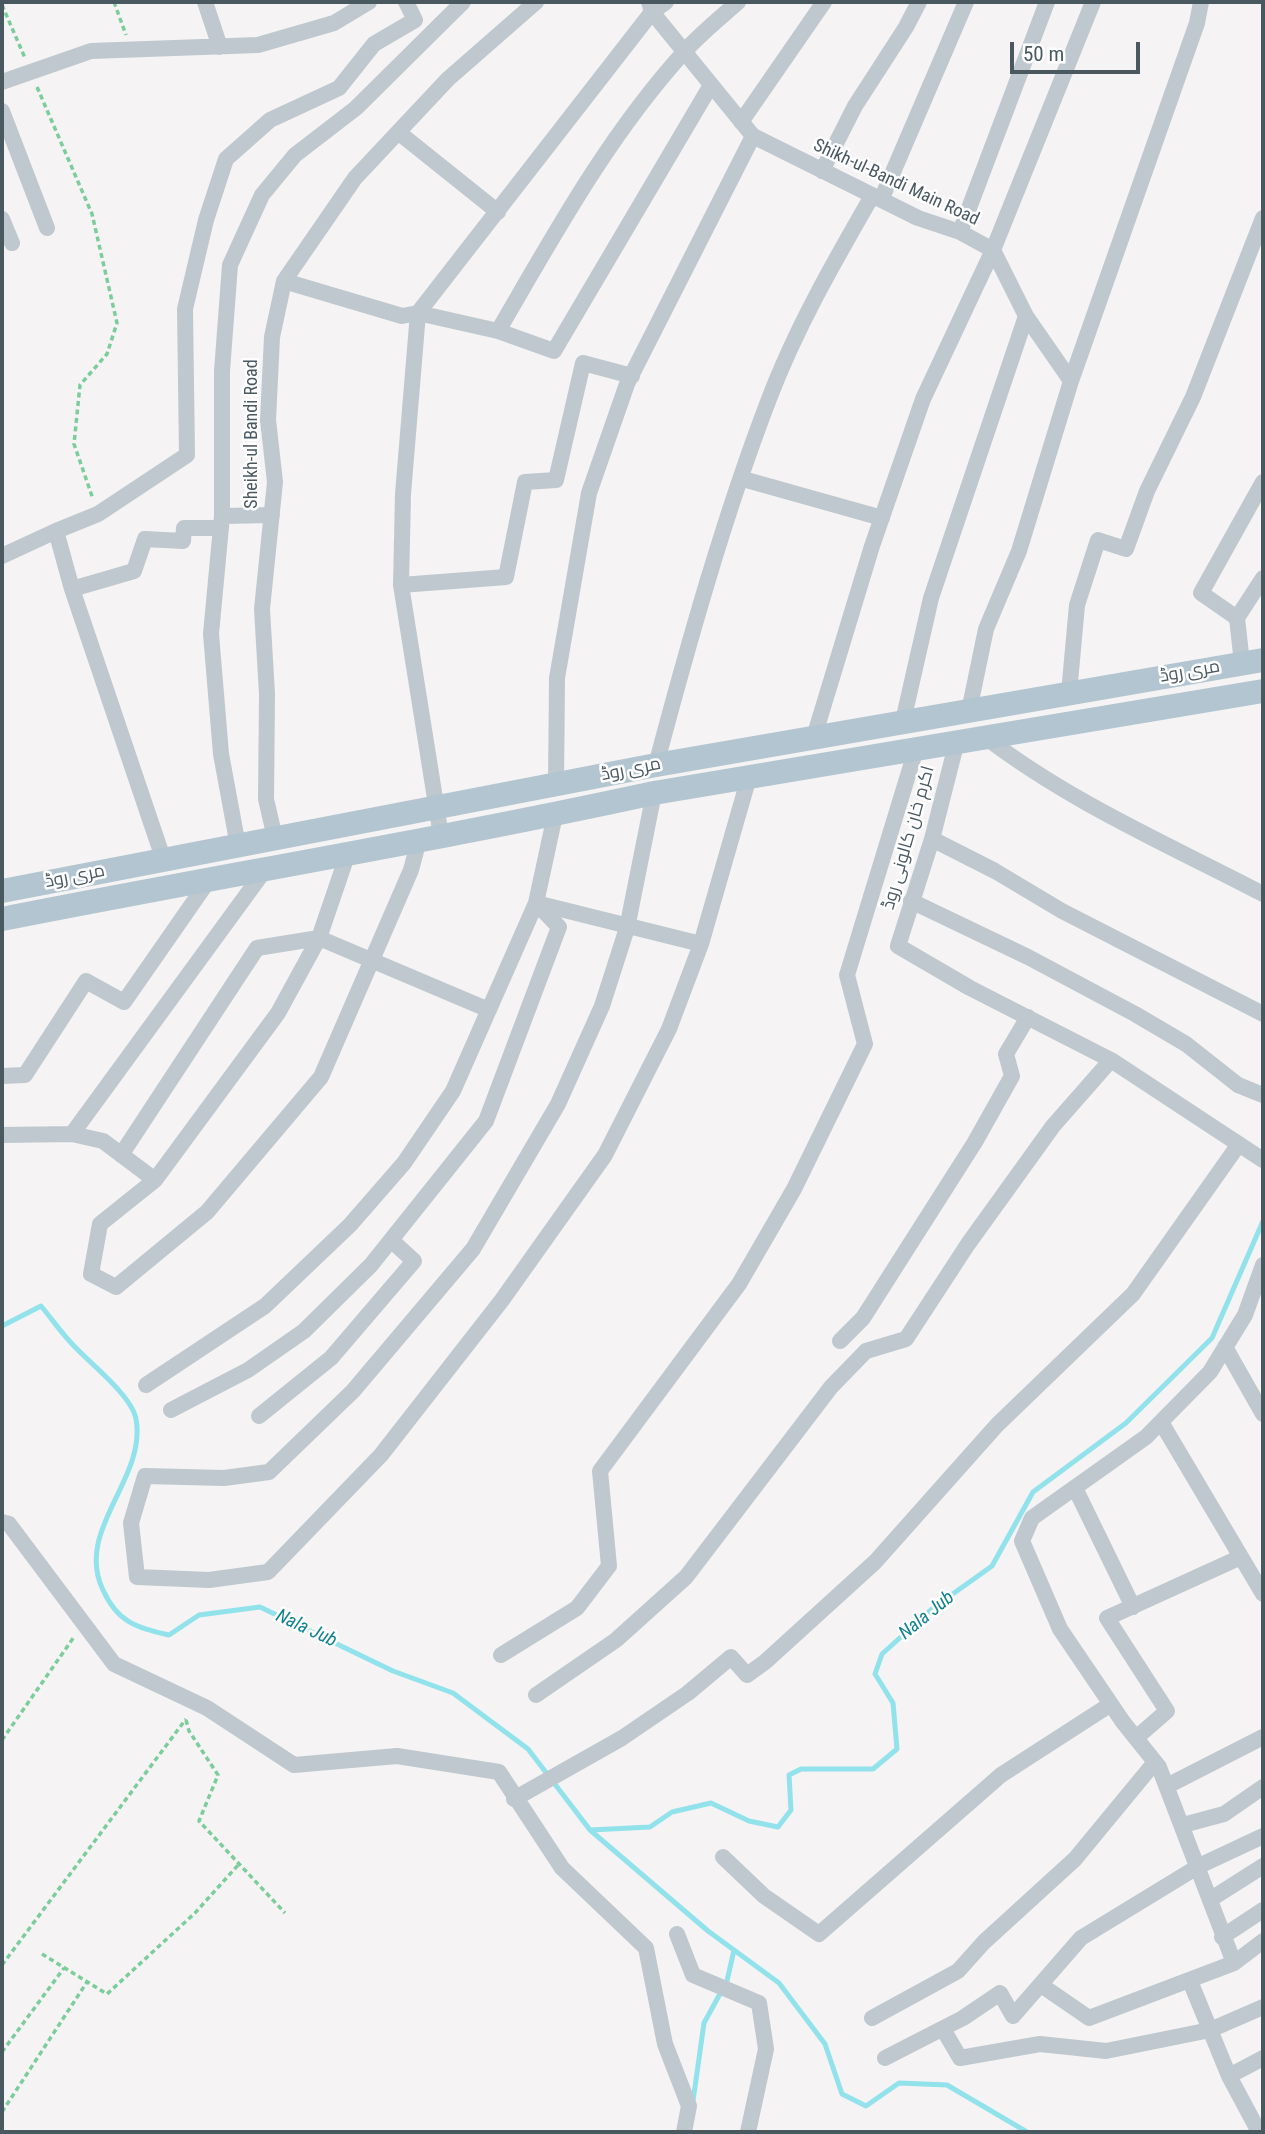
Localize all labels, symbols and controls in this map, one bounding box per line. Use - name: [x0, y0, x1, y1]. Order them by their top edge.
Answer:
- scale bar: [1013, 28, 1142, 72]
- text: 50 m: [1023, 42, 1064, 66]
- street label: Shikh-ul-Bandi Main Road: [810, 135, 982, 231]
- street label: Sheikh-ul Bandi Road: [241, 359, 263, 509]
- street label: مری روڈ: [1158, 656, 1222, 688]
- street label: مری روڈ: [599, 754, 663, 786]
- street label: اکرم خان کالونی روڈ: [878, 764, 940, 912]
- street label: مری روڈ: [43, 861, 107, 893]
- water label: Nala Jub: [895, 1587, 959, 1645]
- water label: Nala Jub: [272, 1605, 340, 1653]

